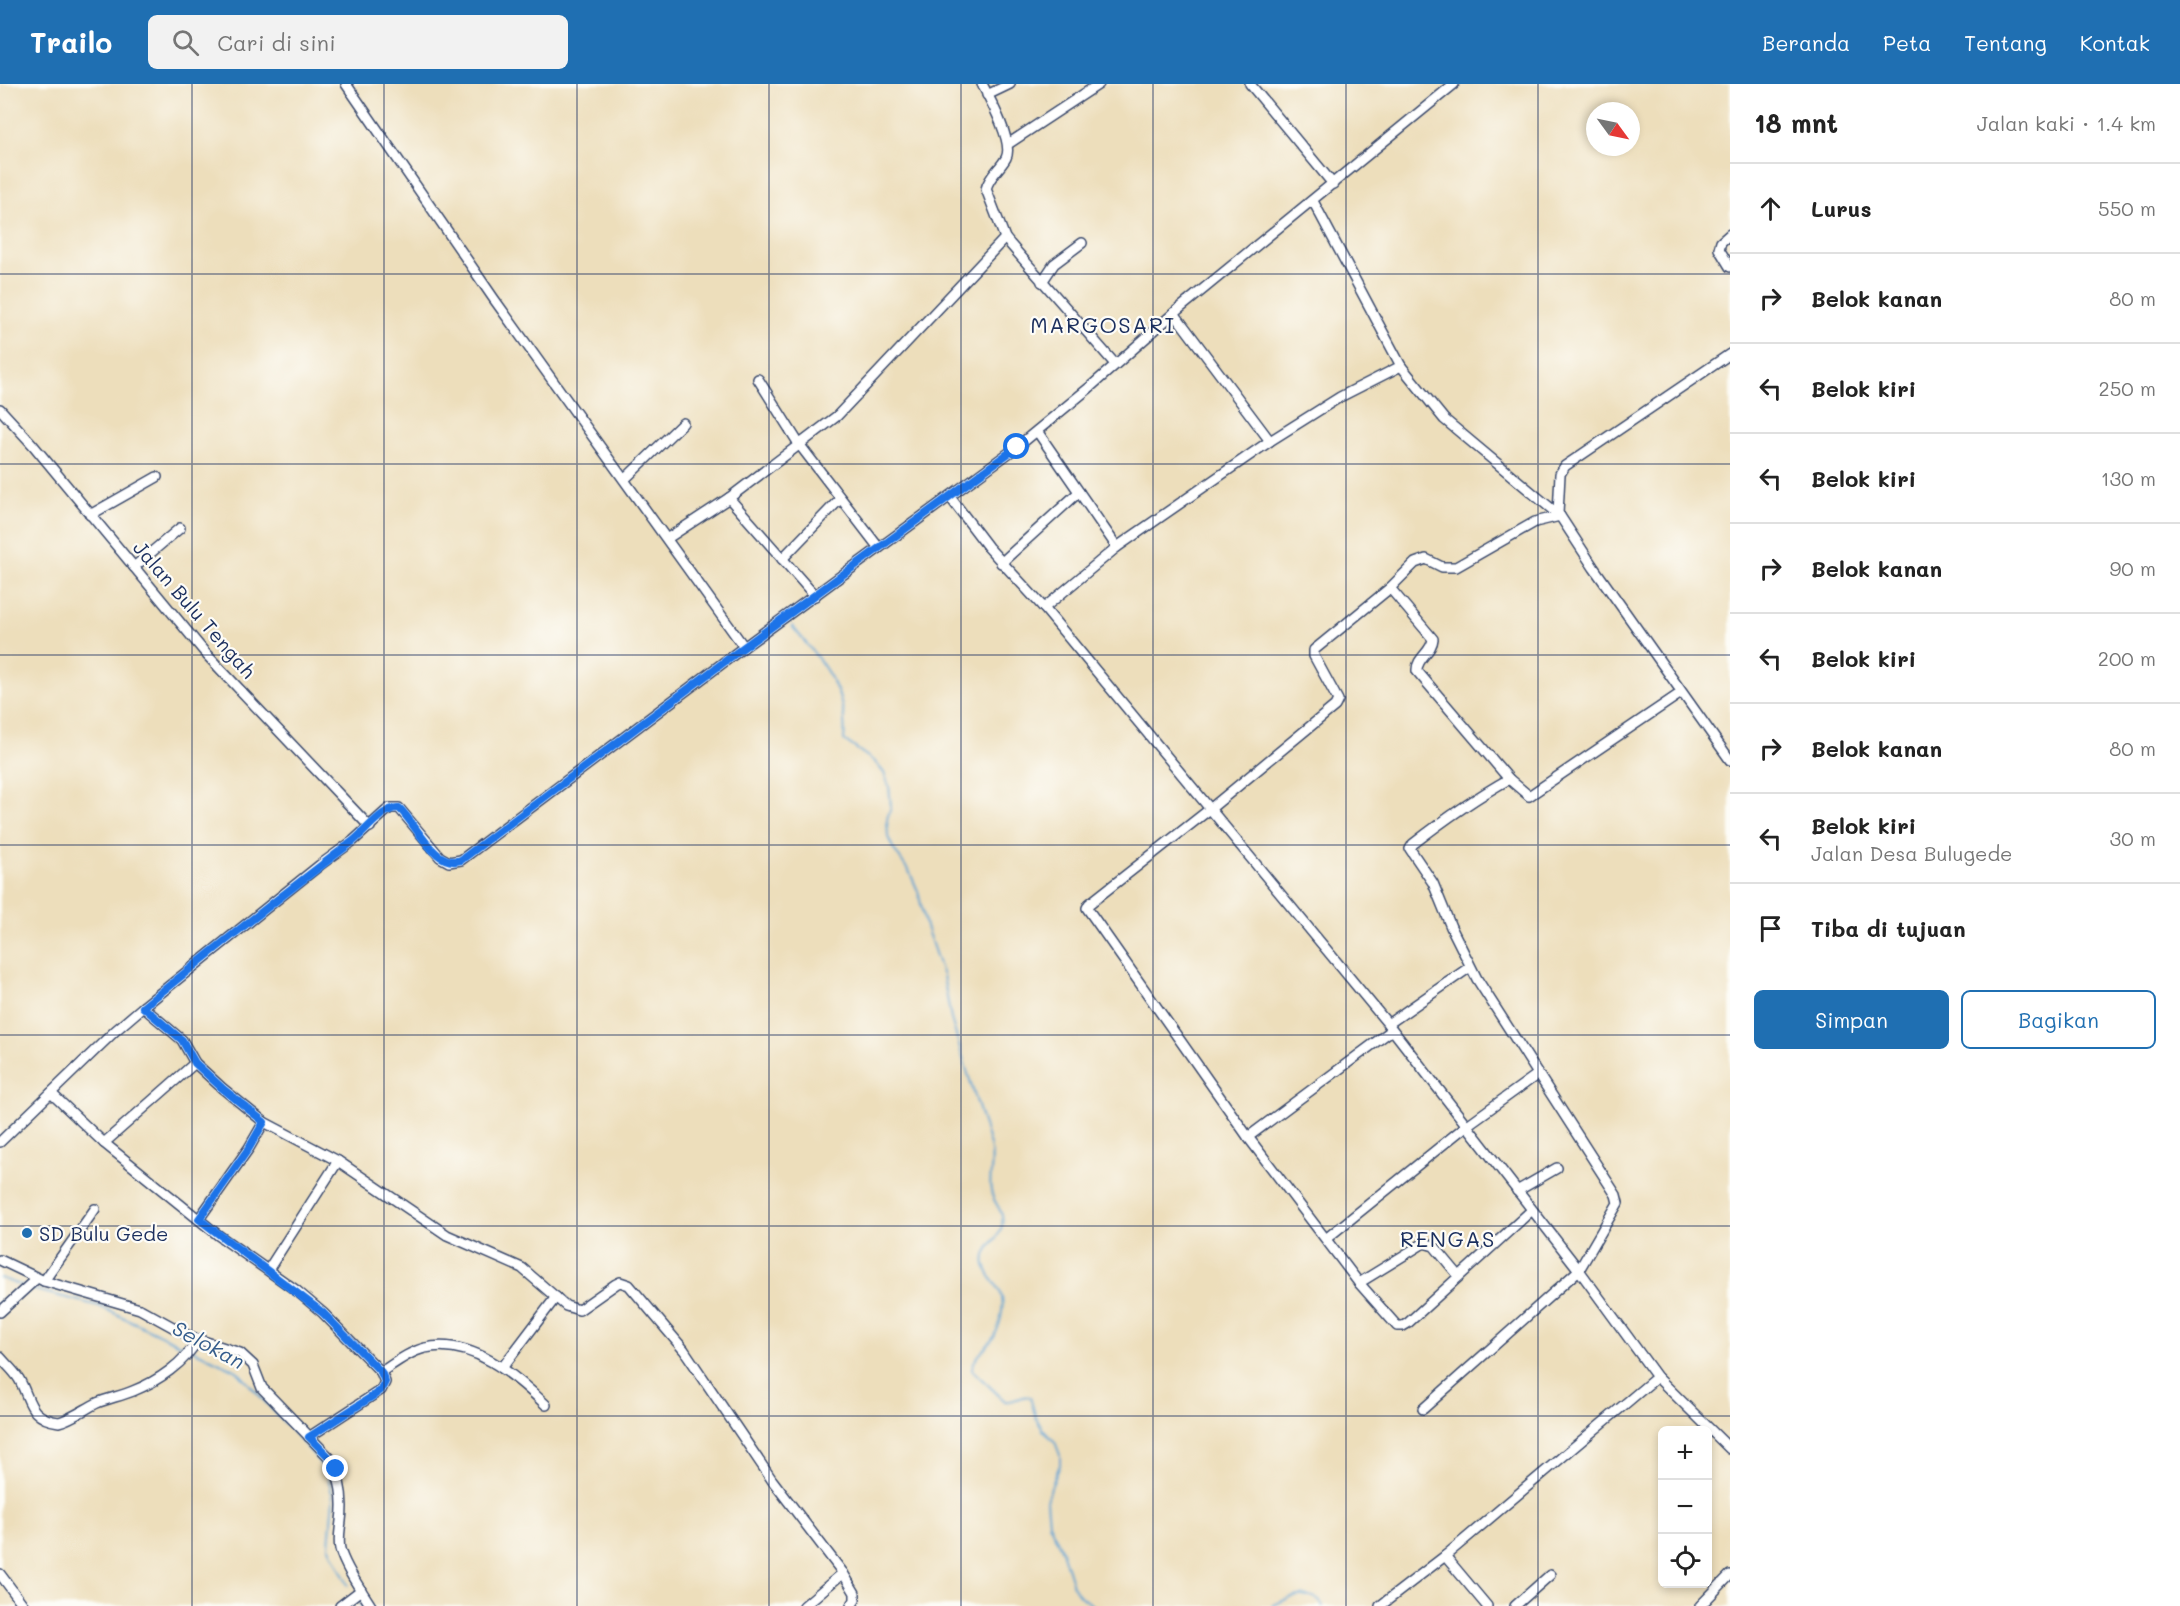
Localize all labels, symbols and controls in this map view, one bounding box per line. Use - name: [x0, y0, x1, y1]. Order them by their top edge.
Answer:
- search box: [148, 15, 568, 69]
- text: Trailo: [30, 24, 112, 60]
- icon: search: [169, 26, 202, 59]
- text: Cari di sini: [217, 28, 336, 57]
- text: Beranda: [1762, 29, 1850, 56]
- text: Peta: [1883, 29, 1931, 56]
- text: Tentang: [1964, 29, 2047, 56]
- text: Kontak: [2080, 29, 2150, 56]
- north arrow: [1586, 102, 1640, 156]
- text: 18 mnt: [1754, 106, 1838, 140]
- text: Jalan kaki · 1.4 km: [1977, 110, 2156, 136]
- icon: ahead: [1754, 192, 1787, 225]
- text: Lurus: [1811, 194, 1872, 223]
- text: 550 m: [2098, 195, 2156, 221]
- icon: right: [1754, 282, 1787, 315]
- text: Belok kanan: [1811, 284, 1942, 313]
- text: 80 m: [2109, 285, 2156, 311]
- district label: MARGOSARI: [1030, 310, 1176, 339]
- icon: left: [1754, 372, 1787, 405]
- text: Belok kiri: [1811, 374, 1916, 403]
- text: 250 m: [2099, 375, 2156, 401]
- route start: [1003, 433, 1029, 459]
- icon: left: [1754, 462, 1787, 495]
- text: Belok kiri: [1811, 464, 1916, 493]
- text: 130 m: [2101, 465, 2156, 491]
- street label: Jalan Bulu Tengah: [128, 535, 262, 683]
- icon: right: [1754, 552, 1787, 585]
- text: Belok kanan: [1811, 554, 1942, 583]
- text: 90 m: [2110, 555, 2156, 581]
- icon: left: [1754, 642, 1787, 675]
- text: Belok kiri: [1811, 644, 1916, 673]
- text: 200 m: [2098, 645, 2156, 671]
- icon: right: [1754, 732, 1787, 765]
- text: Belok kanan: [1811, 734, 1942, 763]
- text: 80 m: [2109, 735, 2156, 761]
- text: Belok kiri: [1811, 811, 1916, 840]
- icon: left: [1754, 822, 1787, 855]
- text: 30 m: [2110, 825, 2156, 851]
- text: Jalan Desa Bulugede: [1811, 840, 2012, 866]
- icon: arrive: [1754, 912, 1787, 945]
- text: Tiba di tujuan: [1811, 914, 1966, 943]
- button: Simpan: [1754, 990, 1949, 1049]
- button: Bagikan: [1961, 990, 2156, 1049]
- place label: SD Bulu Gede: [39, 1220, 168, 1246]
- district label: RENGAS: [1400, 1224, 1496, 1253]
- marker: SD Bulu Gede: [20, 1226, 34, 1240]
- water label: Selokan: [168, 1314, 250, 1374]
- map controls: [1658, 1426, 1712, 1588]
- button: +: [1658, 1426, 1712, 1480]
- route end: [322, 1455, 348, 1481]
- button: −: [1658, 1480, 1712, 1534]
- button: locate: [1658, 1534, 1712, 1588]

